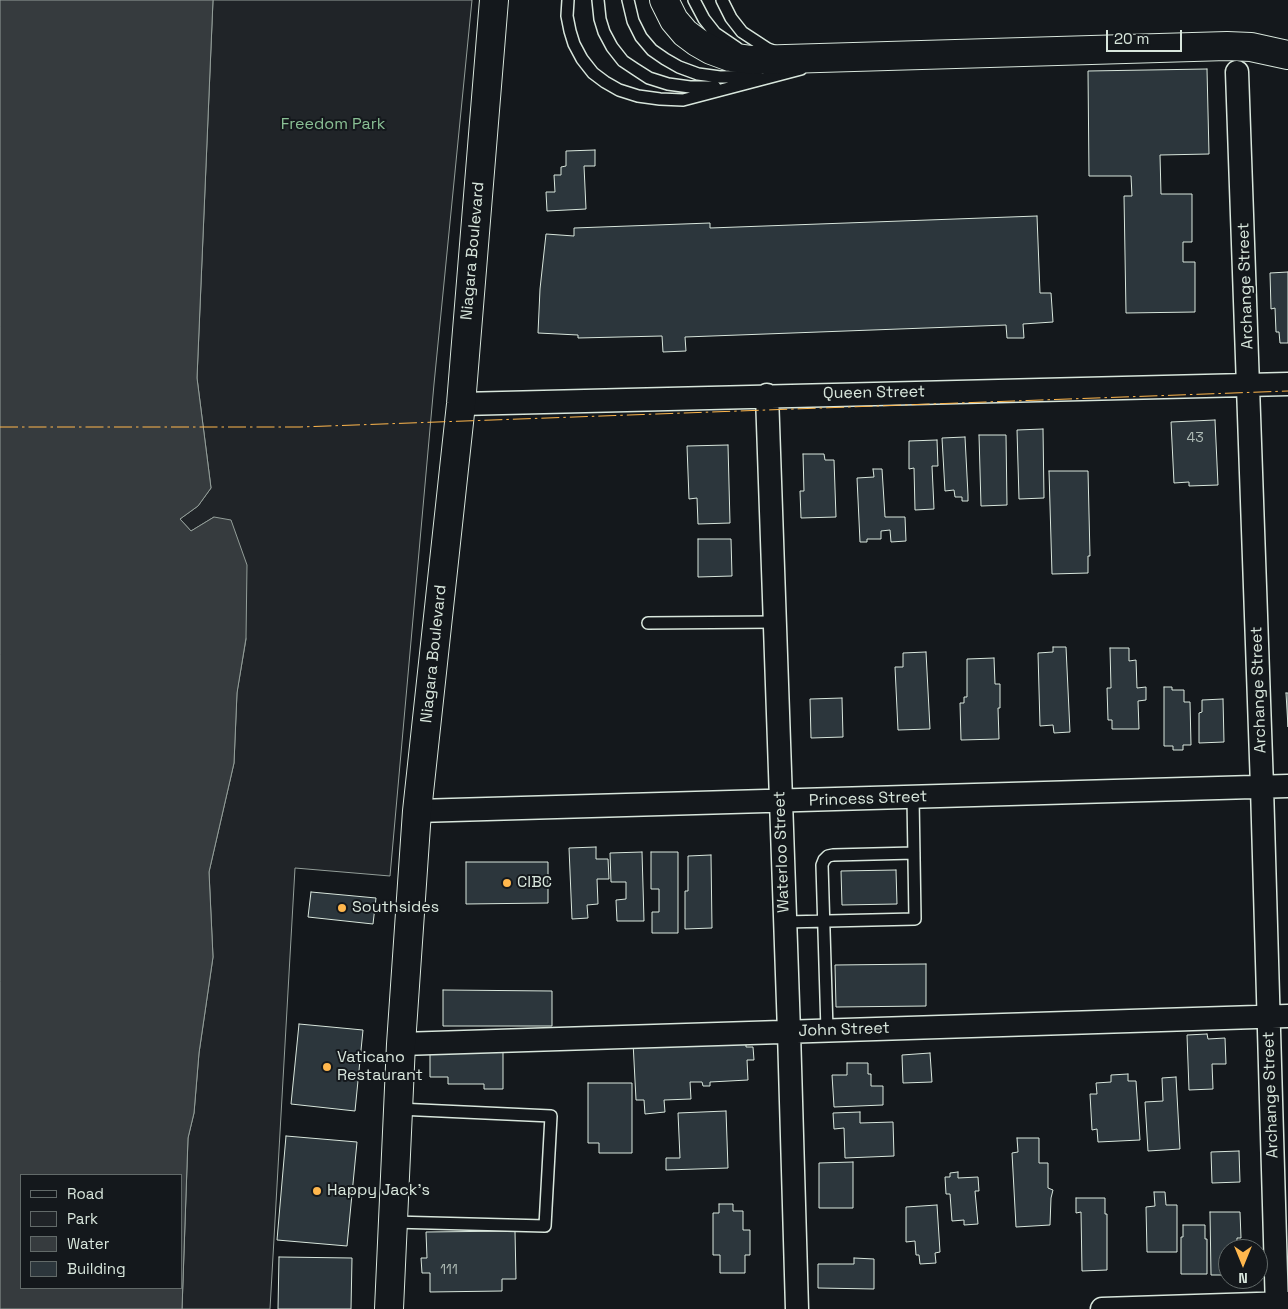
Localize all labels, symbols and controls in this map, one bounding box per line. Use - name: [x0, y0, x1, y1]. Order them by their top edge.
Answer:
- scale bar: [1108, 20, 1184, 52]
- text: 20 m: [1114, 29, 1149, 48]
- park label: Freedom Park: [281, 115, 385, 135]
- street label: Niagara Boulevard: [457, 181, 489, 321]
- street label: Archange Street: [1234, 222, 1258, 350]
- street label: Queen Street: [823, 383, 925, 403]
- house number: 43: [1186, 430, 1204, 446]
- street label: Niagara Boulevard: [417, 584, 451, 724]
- street label: Archange Street: [1247, 626, 1271, 754]
- street label: Princess Street: [809, 787, 927, 811]
- street label: Waterloo Street: [770, 791, 794, 913]
- place label: CIBC: [517, 873, 552, 893]
- marker: CIBC: [501, 877, 513, 889]
- place label: Southsides: [352, 898, 439, 918]
- marker: Southsides: [336, 902, 348, 914]
- street label: John Street: [798, 1019, 890, 1041]
- street label: Archange Street: [1259, 1031, 1283, 1159]
- place label: Vaticano Restaurant: [337, 1048, 423, 1086]
- marker: Vaticano Restaurant: [321, 1061, 333, 1073]
- legend: [20, 1174, 182, 1289]
- place label: Happy Jack's: [327, 1181, 430, 1201]
- text: Road: [67, 1184, 104, 1203]
- marker: Happy Jack's: [311, 1185, 323, 1197]
- text: Park: [67, 1209, 98, 1228]
- text: Water: [67, 1234, 109, 1253]
- north arrow: [1218, 1239, 1268, 1289]
- text: Building: [67, 1259, 126, 1278]
- house number: 111: [440, 1262, 458, 1278]
- text: N: [1238, 1269, 1248, 1287]

